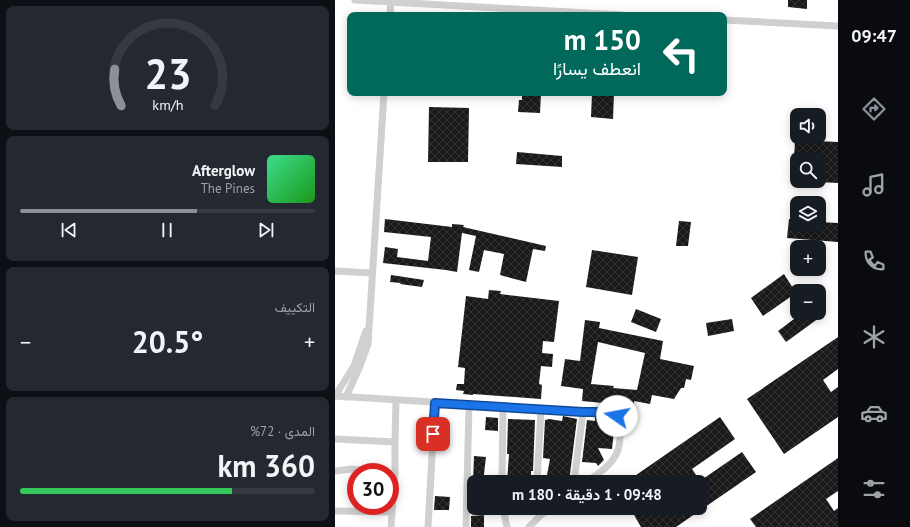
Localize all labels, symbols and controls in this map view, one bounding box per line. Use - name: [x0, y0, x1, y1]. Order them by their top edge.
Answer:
- text: 150 m: [564, 21, 641, 58]
- text: 09:47: [851, 24, 897, 47]
- icon: left: [655, 28, 707, 80]
- text: 23: [144, 47, 191, 100]
- text: انعطف يسارًا: [553, 57, 641, 80]
- text: km/h: [152, 95, 183, 114]
- icon: directions: [860, 95, 888, 123]
- map controls: [790, 108, 826, 320]
- button: sound: [790, 108, 826, 144]
- button: search: [790, 152, 826, 188]
- text: Afterglow: [192, 161, 255, 180]
- icon: music: [860, 171, 888, 199]
- text: The Pines: [201, 180, 255, 197]
- button: layers: [790, 196, 826, 232]
- icon: previous: [58, 219, 80, 241]
- icon: pause: [156, 219, 178, 241]
- icon: next: [255, 219, 277, 241]
- button: +: [790, 240, 826, 276]
- icon: phone: [860, 247, 888, 275]
- button: −: [790, 284, 826, 320]
- text: التكييف: [275, 299, 315, 316]
- text: 20.5°: [132, 322, 203, 361]
- icon: climate: [860, 323, 888, 351]
- text: −: [20, 328, 31, 356]
- text: +: [304, 328, 315, 356]
- position arrow: [596, 395, 638, 437]
- icon: car: [860, 399, 888, 427]
- pin: [416, 417, 450, 451]
- text: المدى · 72%: [250, 423, 315, 440]
- icon: arrive: [422, 423, 444, 445]
- text: 360 km: [217, 446, 315, 485]
- speed limit sign: 30: [347, 463, 399, 515]
- icon: filters: [860, 475, 888, 503]
- text: 09:48 · 1 دقيقة · 180 m: [512, 485, 662, 504]

